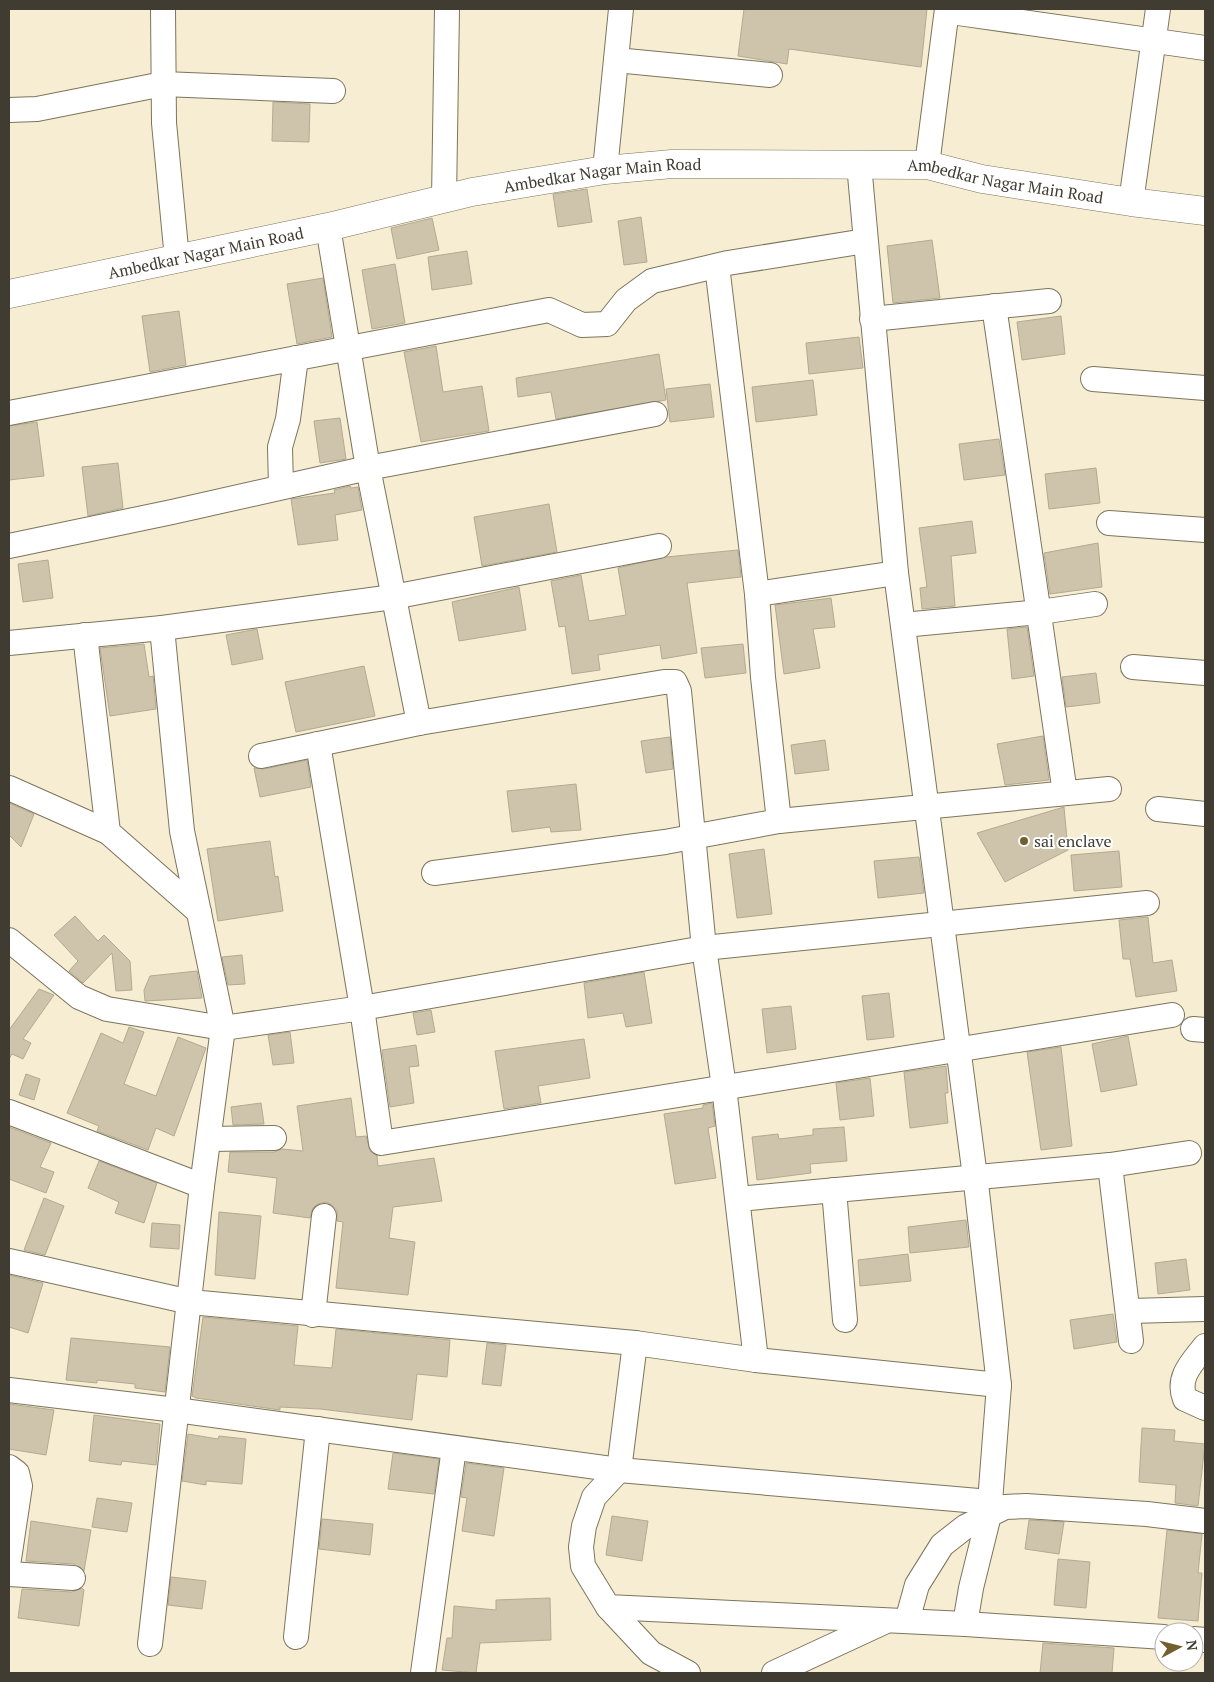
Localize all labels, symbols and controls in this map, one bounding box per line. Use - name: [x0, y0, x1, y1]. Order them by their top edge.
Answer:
- street label: Ambedkar Nagar Main Road: [502, 153, 702, 198]
- street label: Ambedkar Nagar Main Road: [907, 154, 1105, 209]
- street label: Ambedkar Nagar Main Road: [106, 221, 306, 284]
- place label: sai enclave: [1034, 830, 1112, 852]
- marker: sai enclave: [1018, 835, 1030, 847]
- north arrow: [1154, 1622, 1204, 1672]
- text: N: [1182, 1639, 1203, 1652]

